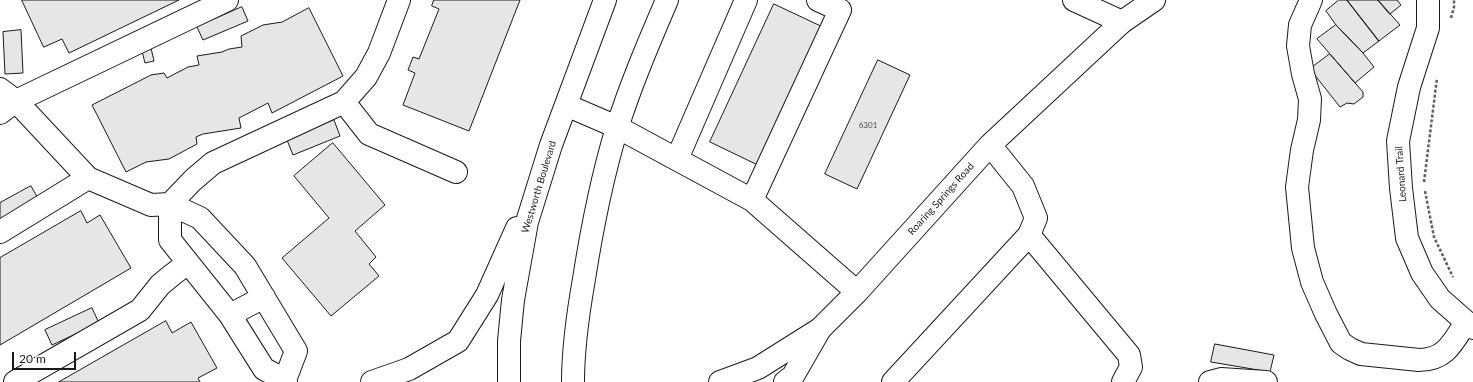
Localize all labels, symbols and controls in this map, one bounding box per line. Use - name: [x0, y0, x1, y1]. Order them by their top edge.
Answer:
- house number: 6301: [859, 120, 877, 130]
- street label: Westworth Boulevard: [519, 139, 559, 235]
- street label: Leonard Trail: [1393, 146, 1409, 202]
- street label: Roaring Springs Road: [906, 161, 976, 237]
- scale bar: [14, 344, 78, 370]
- text: 20 m: [19, 351, 46, 366]

